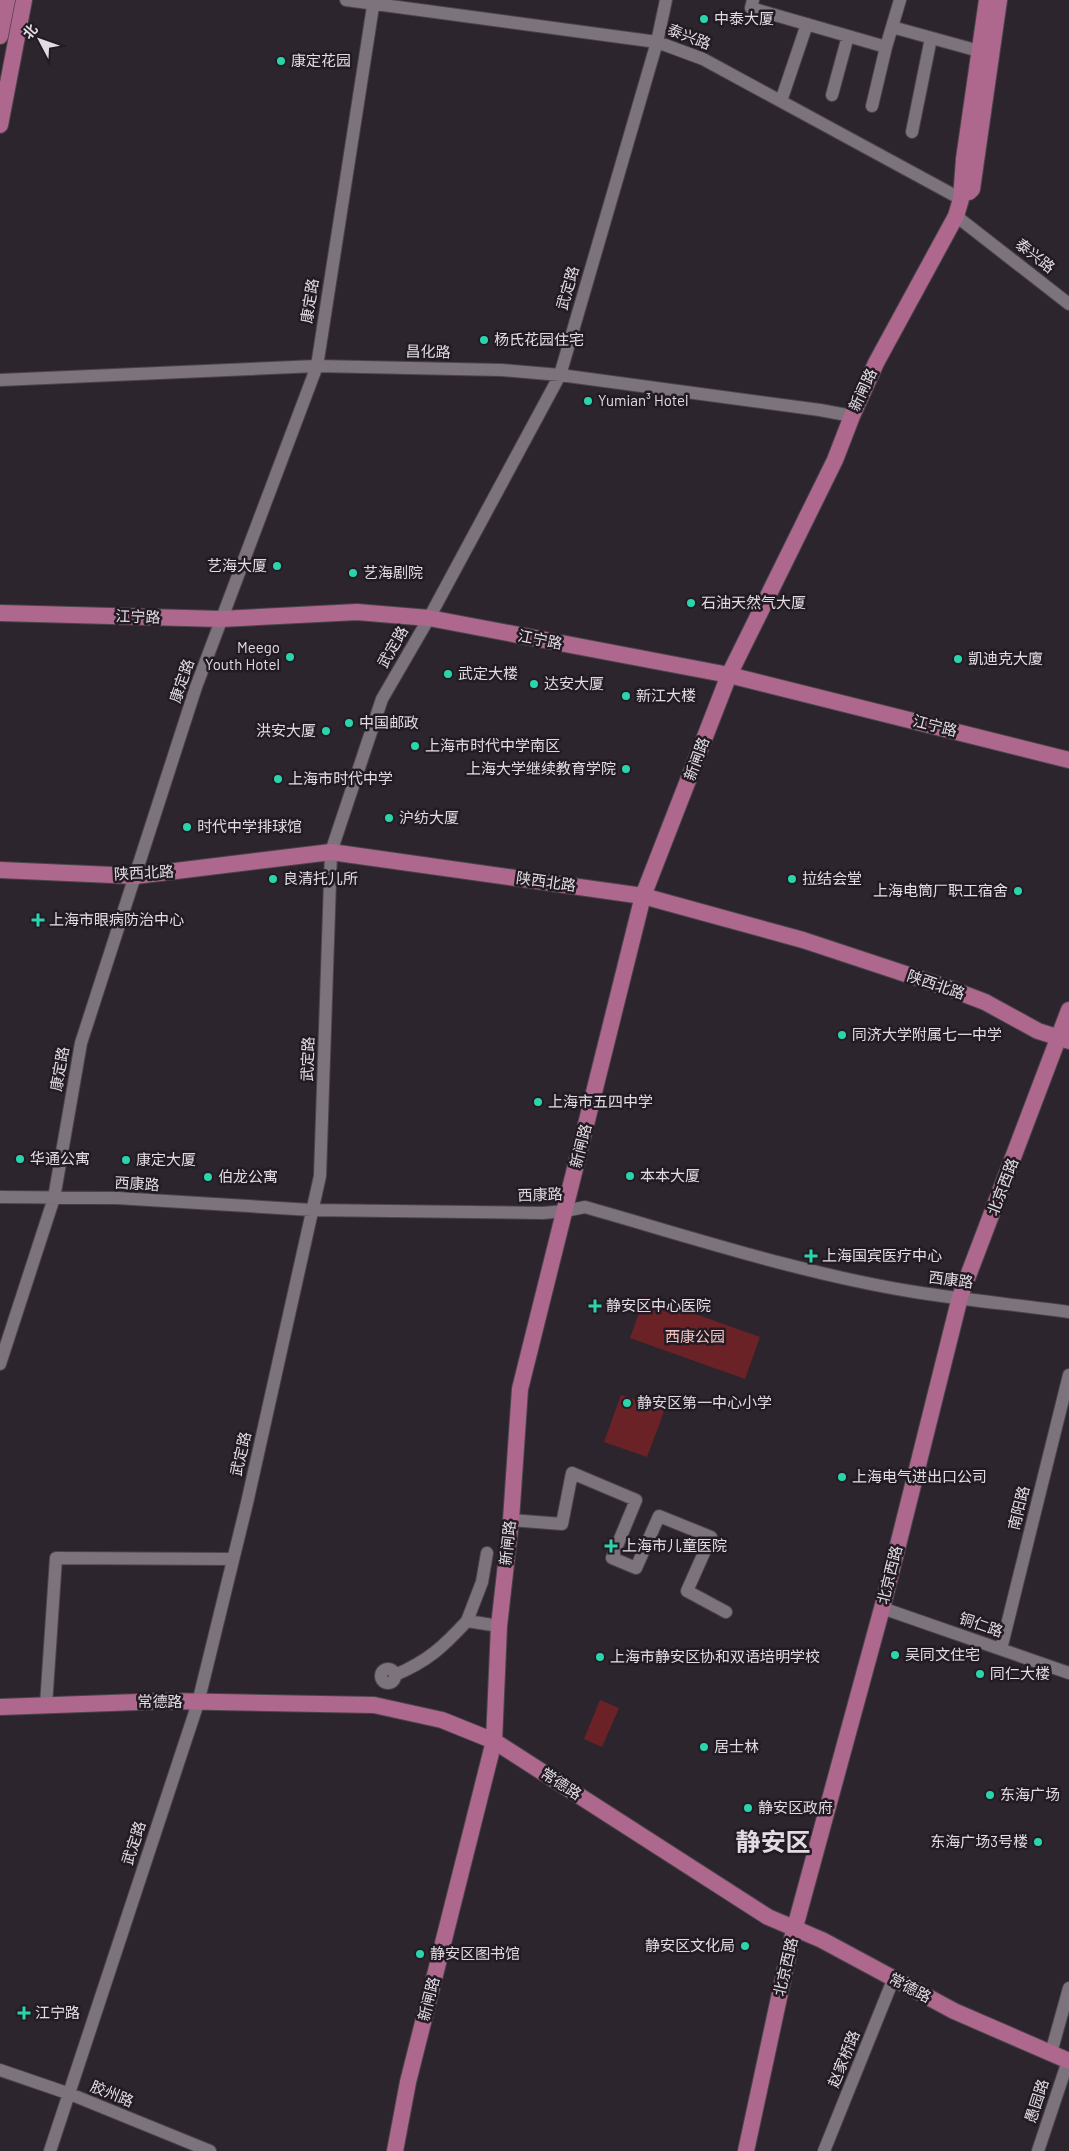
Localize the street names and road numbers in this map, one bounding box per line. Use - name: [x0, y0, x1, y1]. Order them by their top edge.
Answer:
- street label: 泰兴路: [665, 20, 714, 53]
- street label: 泰兴路: [1012, 234, 1059, 276]
- street label: 武定路: [552, 264, 582, 312]
- street label: 康定路: [297, 277, 321, 324]
- street label: 昌化路: [405, 342, 451, 360]
- street label: 新闸路: [844, 365, 880, 414]
- street label: 江宁路: [115, 606, 161, 626]
- street label: 武定路: [373, 623, 411, 670]
- street label: 江宁路: [516, 626, 564, 652]
- street label: 康定路: [165, 656, 197, 705]
- street label: 江宁路: [911, 711, 959, 739]
- street label: 新闸路: [680, 734, 712, 783]
- street label: 陕西北路: [114, 861, 174, 883]
- street label: 陕西北路: [515, 868, 577, 894]
- street label: 陕西北路: [905, 966, 968, 1002]
- street label: 武定路: [297, 1036, 317, 1082]
- street label: 康定路: [46, 1045, 72, 1093]
- street label: 新闸路: [566, 1122, 594, 1170]
- street label: 北京西路: [983, 1155, 1021, 1218]
- street label: 西康路: [114, 1173, 160, 1193]
- street label: 西康路: [517, 1184, 563, 1204]
- street label: 西康路: [928, 1267, 975, 1291]
- street label: 武定路: [226, 1430, 254, 1478]
- street label: 南阳路: [1004, 1484, 1032, 1532]
- street label: 新闸路: [496, 1520, 518, 1566]
- street label: 北京西路: [873, 1543, 905, 1606]
- street label: 铜仁路: [957, 1608, 1006, 1640]
- street label: 常德路: [137, 1692, 183, 1710]
- street label: 常德路: [538, 1763, 585, 1803]
- street label: 武定路: [118, 1819, 149, 1867]
- street label: 北京西路: [770, 1936, 801, 1998]
- street label: 常德路: [886, 1969, 935, 2006]
- street label: 新闸路: [414, 1975, 442, 2023]
- street label: 赵家桥路: [823, 2027, 863, 2090]
- street label: 胶州路: [88, 2076, 137, 2110]
- street label: 愚园路: [1021, 2077, 1052, 2125]

